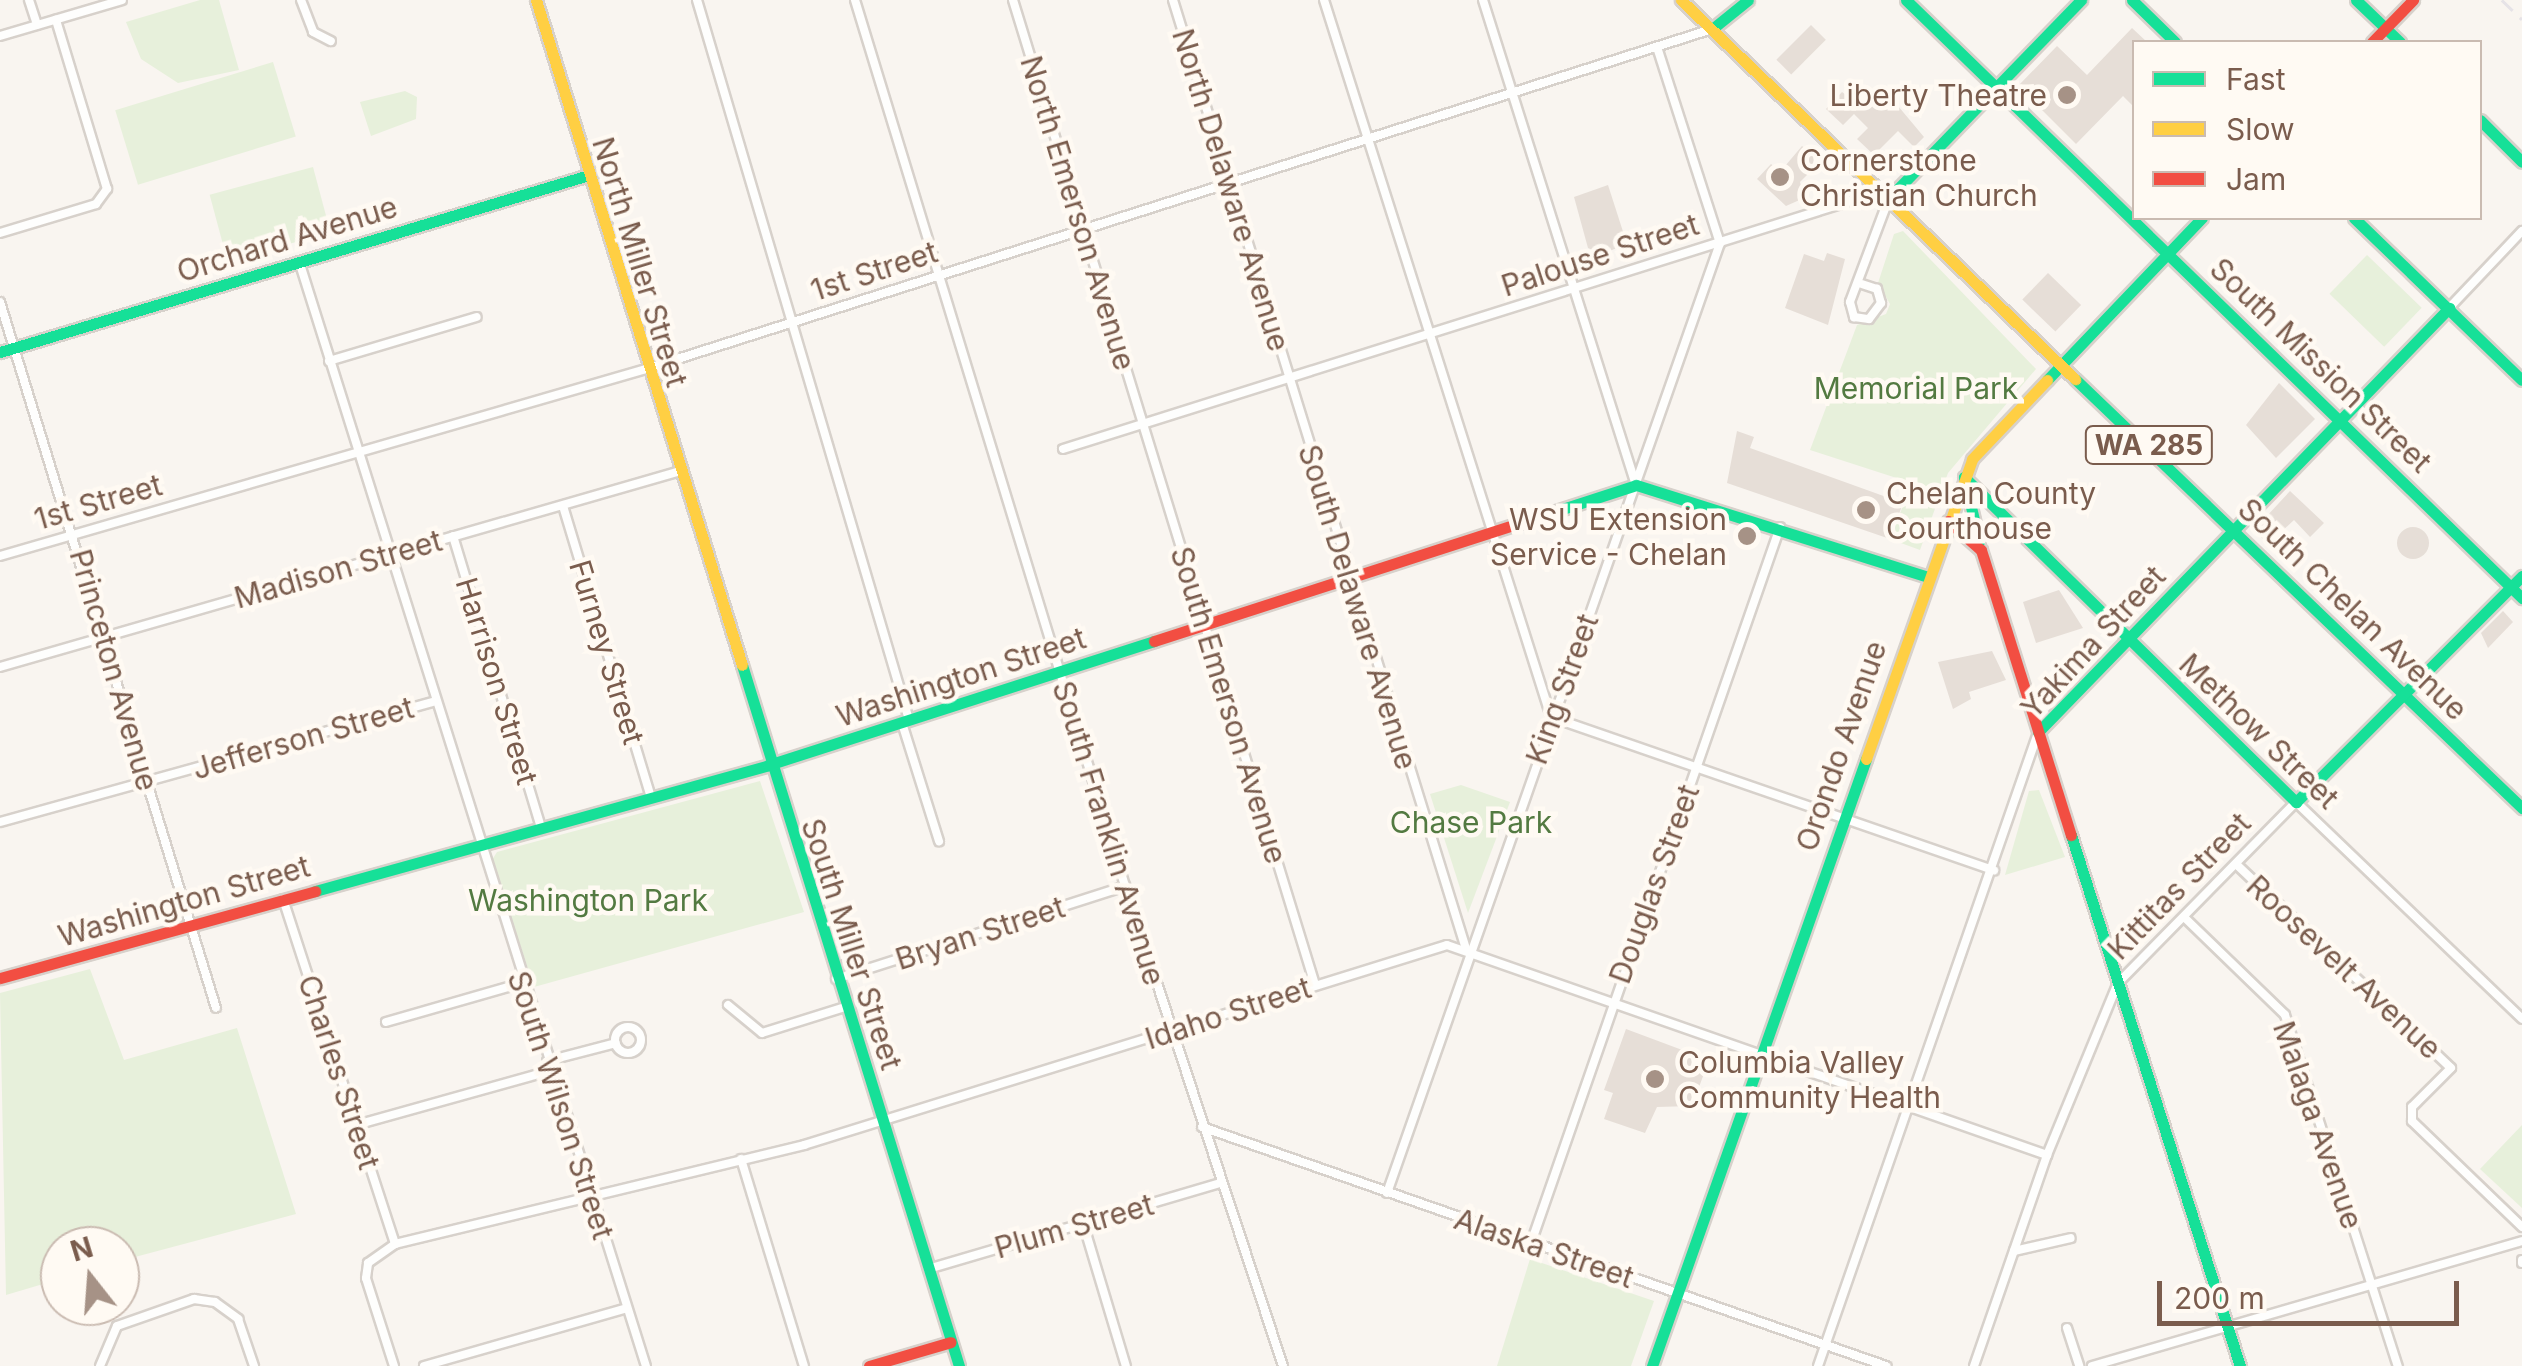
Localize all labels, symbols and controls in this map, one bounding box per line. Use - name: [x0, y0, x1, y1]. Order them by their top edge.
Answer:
- street label: North Delaware Avenue: [1165, 25, 1297, 355]
- legend: [2132, 40, 2482, 220]
- street label: North Emerson Avenue: [1013, 51, 1143, 375]
- text: Fast: [2226, 61, 2285, 97]
- place label: Liberty Theatre: [1830, 77, 2047, 113]
- marker: Liberty Theatre: [2056, 84, 2078, 106]
- text: Slow: [2226, 111, 2295, 147]
- street label: North Miller Street: [585, 133, 695, 391]
- place label: Cornerstone Christian Church: [1800, 142, 2038, 212]
- text: Jam: [2226, 161, 2286, 197]
- marker: Cornerstone Christian Church: [1769, 166, 1791, 188]
- street label: Orchard Avenue: [173, 188, 401, 290]
- street label: Palouse Street: [1497, 206, 1703, 304]
- street label: 1st Street: [806, 234, 942, 308]
- street label: South Mission Street: [2203, 250, 2439, 480]
- park label: Memorial Park: [1814, 370, 2018, 406]
- road number: WA 285: [2084, 422, 2214, 468]
- street label: South Delaware Avenue: [1291, 440, 1425, 774]
- street label: 1st Street: [30, 467, 166, 537]
- place label: Chelan County Courthouse: [1886, 475, 2096, 546]
- street label: South Chelan Avenue: [2231, 491, 2475, 727]
- marker: Chelan County Courthouse: [1855, 499, 1877, 521]
- place label: WSU Extension Service - Chelan: [1490, 501, 1727, 572]
- street label: Madison Street: [230, 522, 446, 616]
- marker: WSU Extension Service - Chelan: [1736, 525, 1758, 547]
- street label: South Emerson Avenue: [1164, 542, 1294, 868]
- street label: Princeton Avenue: [62, 545, 166, 795]
- street label: Furney Street: [562, 556, 652, 748]
- street label: Yakima Street: [2013, 558, 2173, 726]
- street label: Harrison Street: [448, 573, 546, 789]
- street label: King Street: [1518, 609, 1606, 769]
- street label: Washington Street: [832, 620, 1090, 734]
- street label: Orondo Avenue: [1788, 636, 1894, 856]
- street label: Methow Street: [2172, 646, 2346, 816]
- street label: South Franklin Avenue: [1046, 677, 1172, 989]
- street label: Jefferson Street: [188, 689, 418, 787]
- street label: Douglas Street: [1601, 780, 1707, 988]
- park label: Chase Park: [1390, 804, 1552, 840]
- street label: Kittitas Street: [2100, 805, 2258, 967]
- street label: South Miller Street: [794, 814, 910, 1074]
- street label: Washington Street: [54, 848, 314, 954]
- street label: Roosevelt Avenue: [2239, 868, 2449, 1066]
- park label: Washington Park: [468, 882, 708, 918]
- street label: Bryan Street: [891, 889, 1069, 977]
- street label: South Wilson Street: [501, 966, 621, 1244]
- street label: Idaho Street: [1141, 969, 1315, 1057]
- street label: Charles Street: [291, 970, 387, 1174]
- street label: Malaga Avenue: [2266, 1016, 2370, 1234]
- place label: Columbia Valley Community Health: [1678, 1044, 1941, 1114]
- marker: Columbia Valley Community Health: [1642, 1066, 1668, 1092]
- street label: Plum Street: [990, 1186, 1158, 1266]
- street label: Alaska Street: [1450, 1201, 1638, 1295]
- north arrow: [40, 1226, 140, 1326]
- text: N: [67, 1230, 97, 1269]
- scale bar: [2162, 1261, 2464, 1323]
- text: 200 m: [2174, 1280, 2265, 1316]

